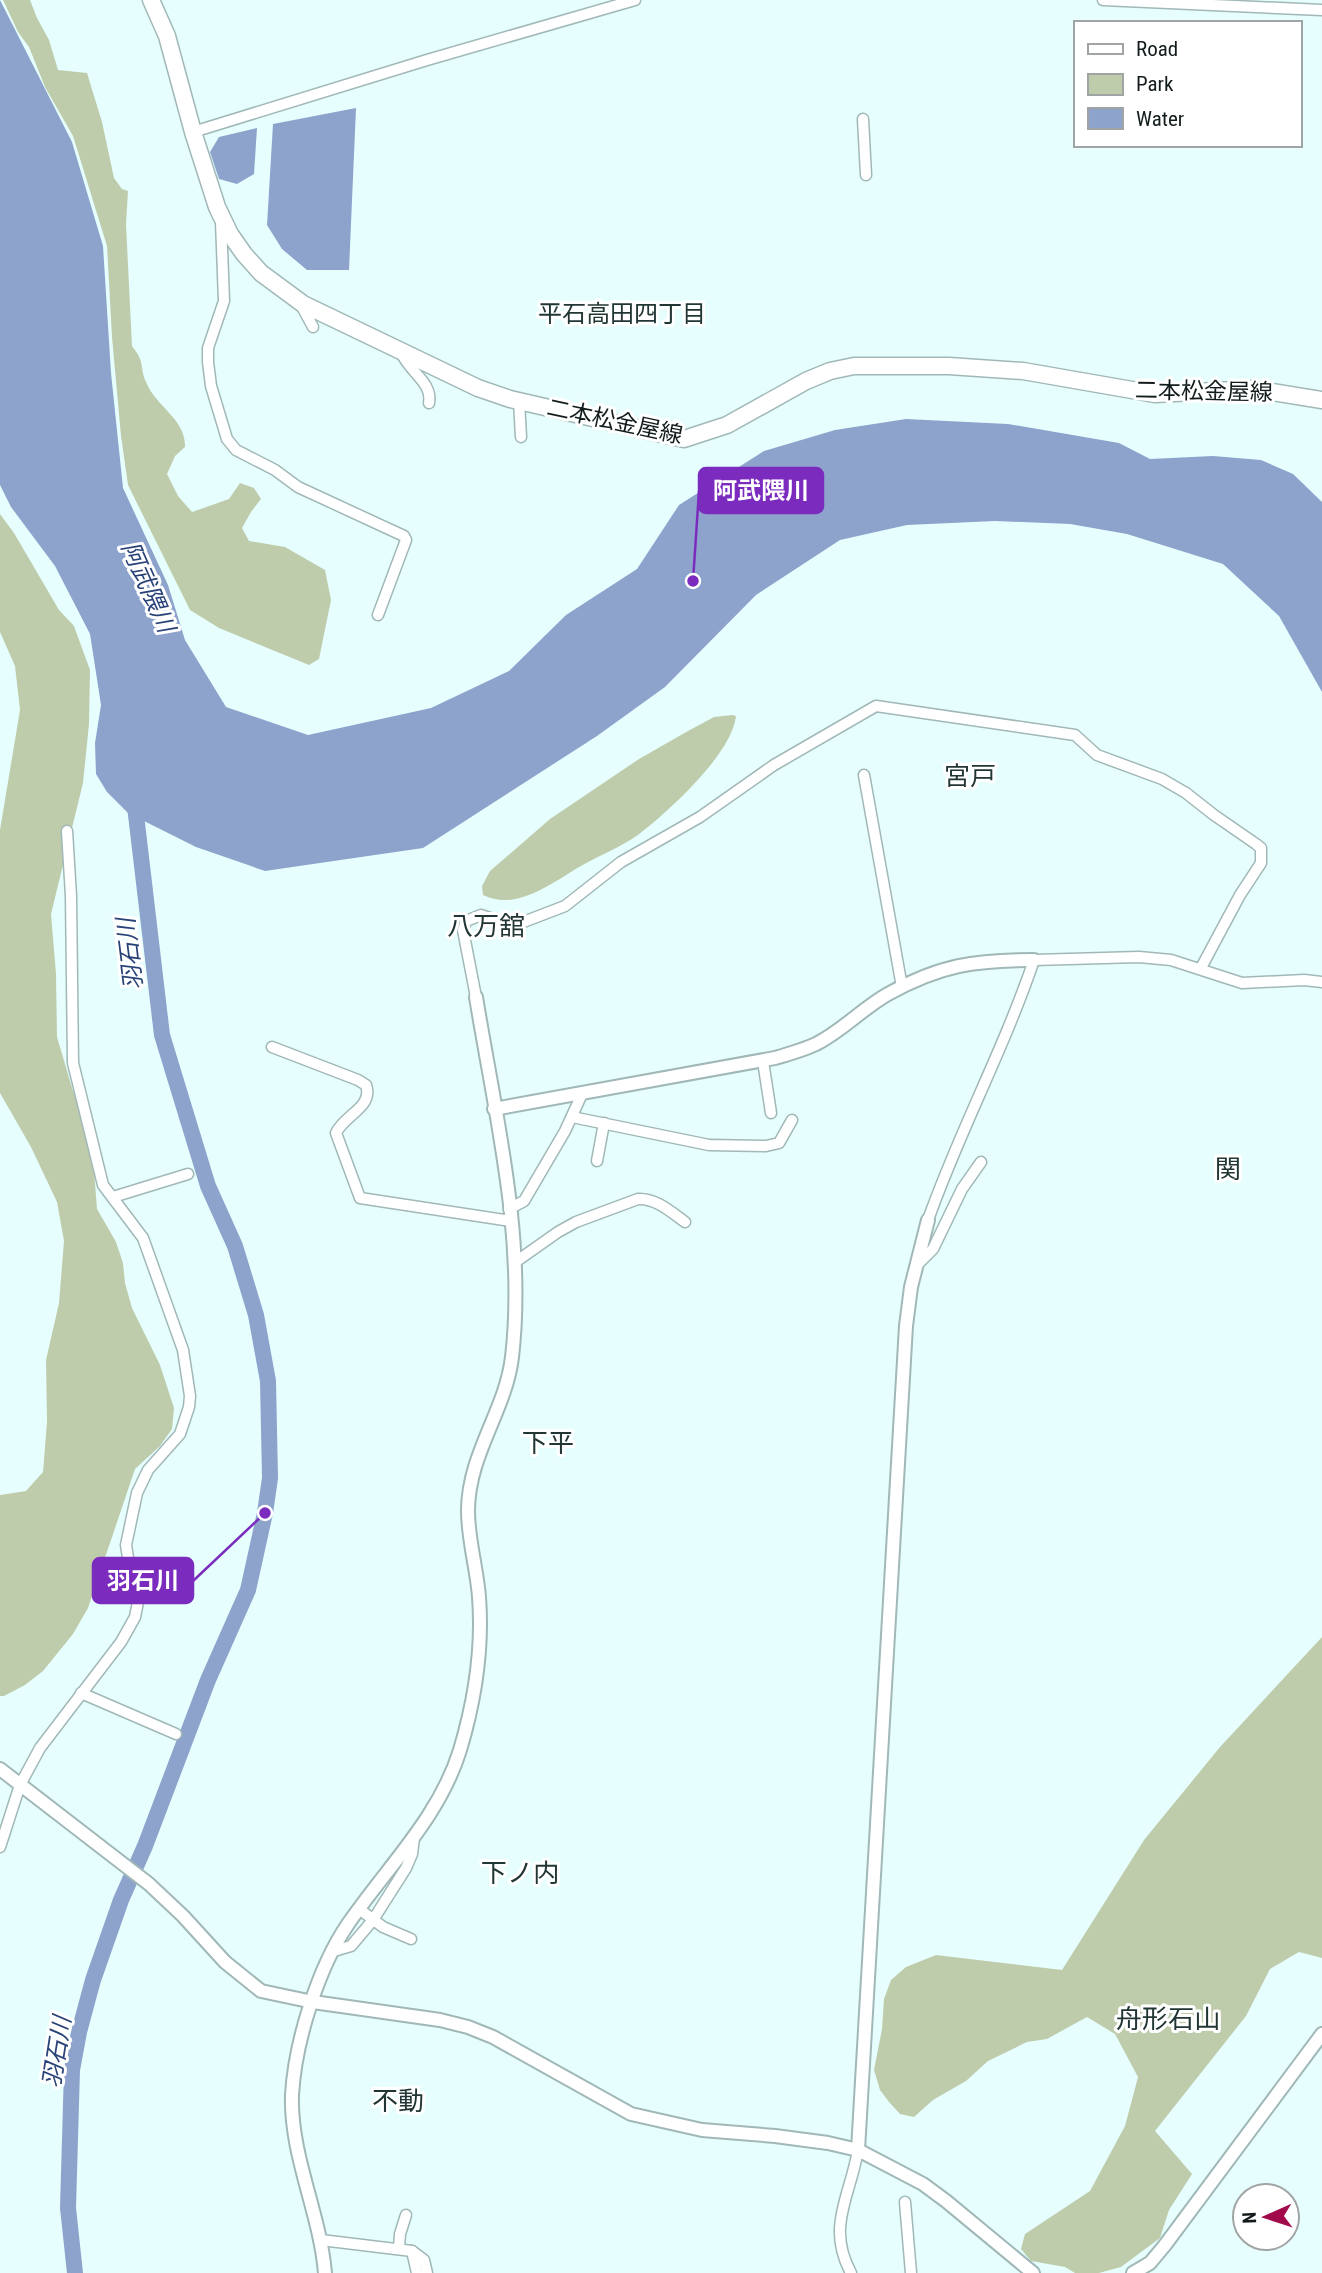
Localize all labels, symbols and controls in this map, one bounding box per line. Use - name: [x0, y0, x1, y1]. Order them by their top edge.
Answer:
- legend: [1074, 21, 1301, 147]
- text: Road: [1136, 37, 1178, 61]
- text: Park: [1136, 72, 1174, 96]
- text: Water: [1136, 107, 1184, 131]
- district label: 平石高田四丁目: [538, 300, 706, 328]
- street label: 二本松金屋線: [1135, 377, 1273, 406]
- street label: 二本松金屋線: [545, 394, 685, 449]
- callout: 阿武隈川: [699, 468, 823, 513]
- text: 阿武隈川: [713, 477, 809, 505]
- water label: 阿武隈川: [116, 537, 182, 639]
- district label: 宮戸: [944, 761, 996, 791]
- district label: 八万舘: [447, 911, 525, 941]
- water label: 羽石川: [111, 914, 148, 991]
- district label: 関: [1215, 1154, 1241, 1184]
- district label: 下平: [522, 1428, 574, 1458]
- callout: 羽石川: [93, 1558, 193, 1603]
- text: 羽石川: [107, 1567, 179, 1595]
- district label: 下ノ内: [481, 1858, 559, 1888]
- district label: 舟形石山: [1116, 2004, 1220, 2034]
- water label: 羽石川: [38, 2011, 77, 2090]
- district label: 不動: [372, 2086, 424, 2116]
- north arrow: [1231, 2182, 1301, 2252]
- text: N: [1238, 2211, 1261, 2224]

